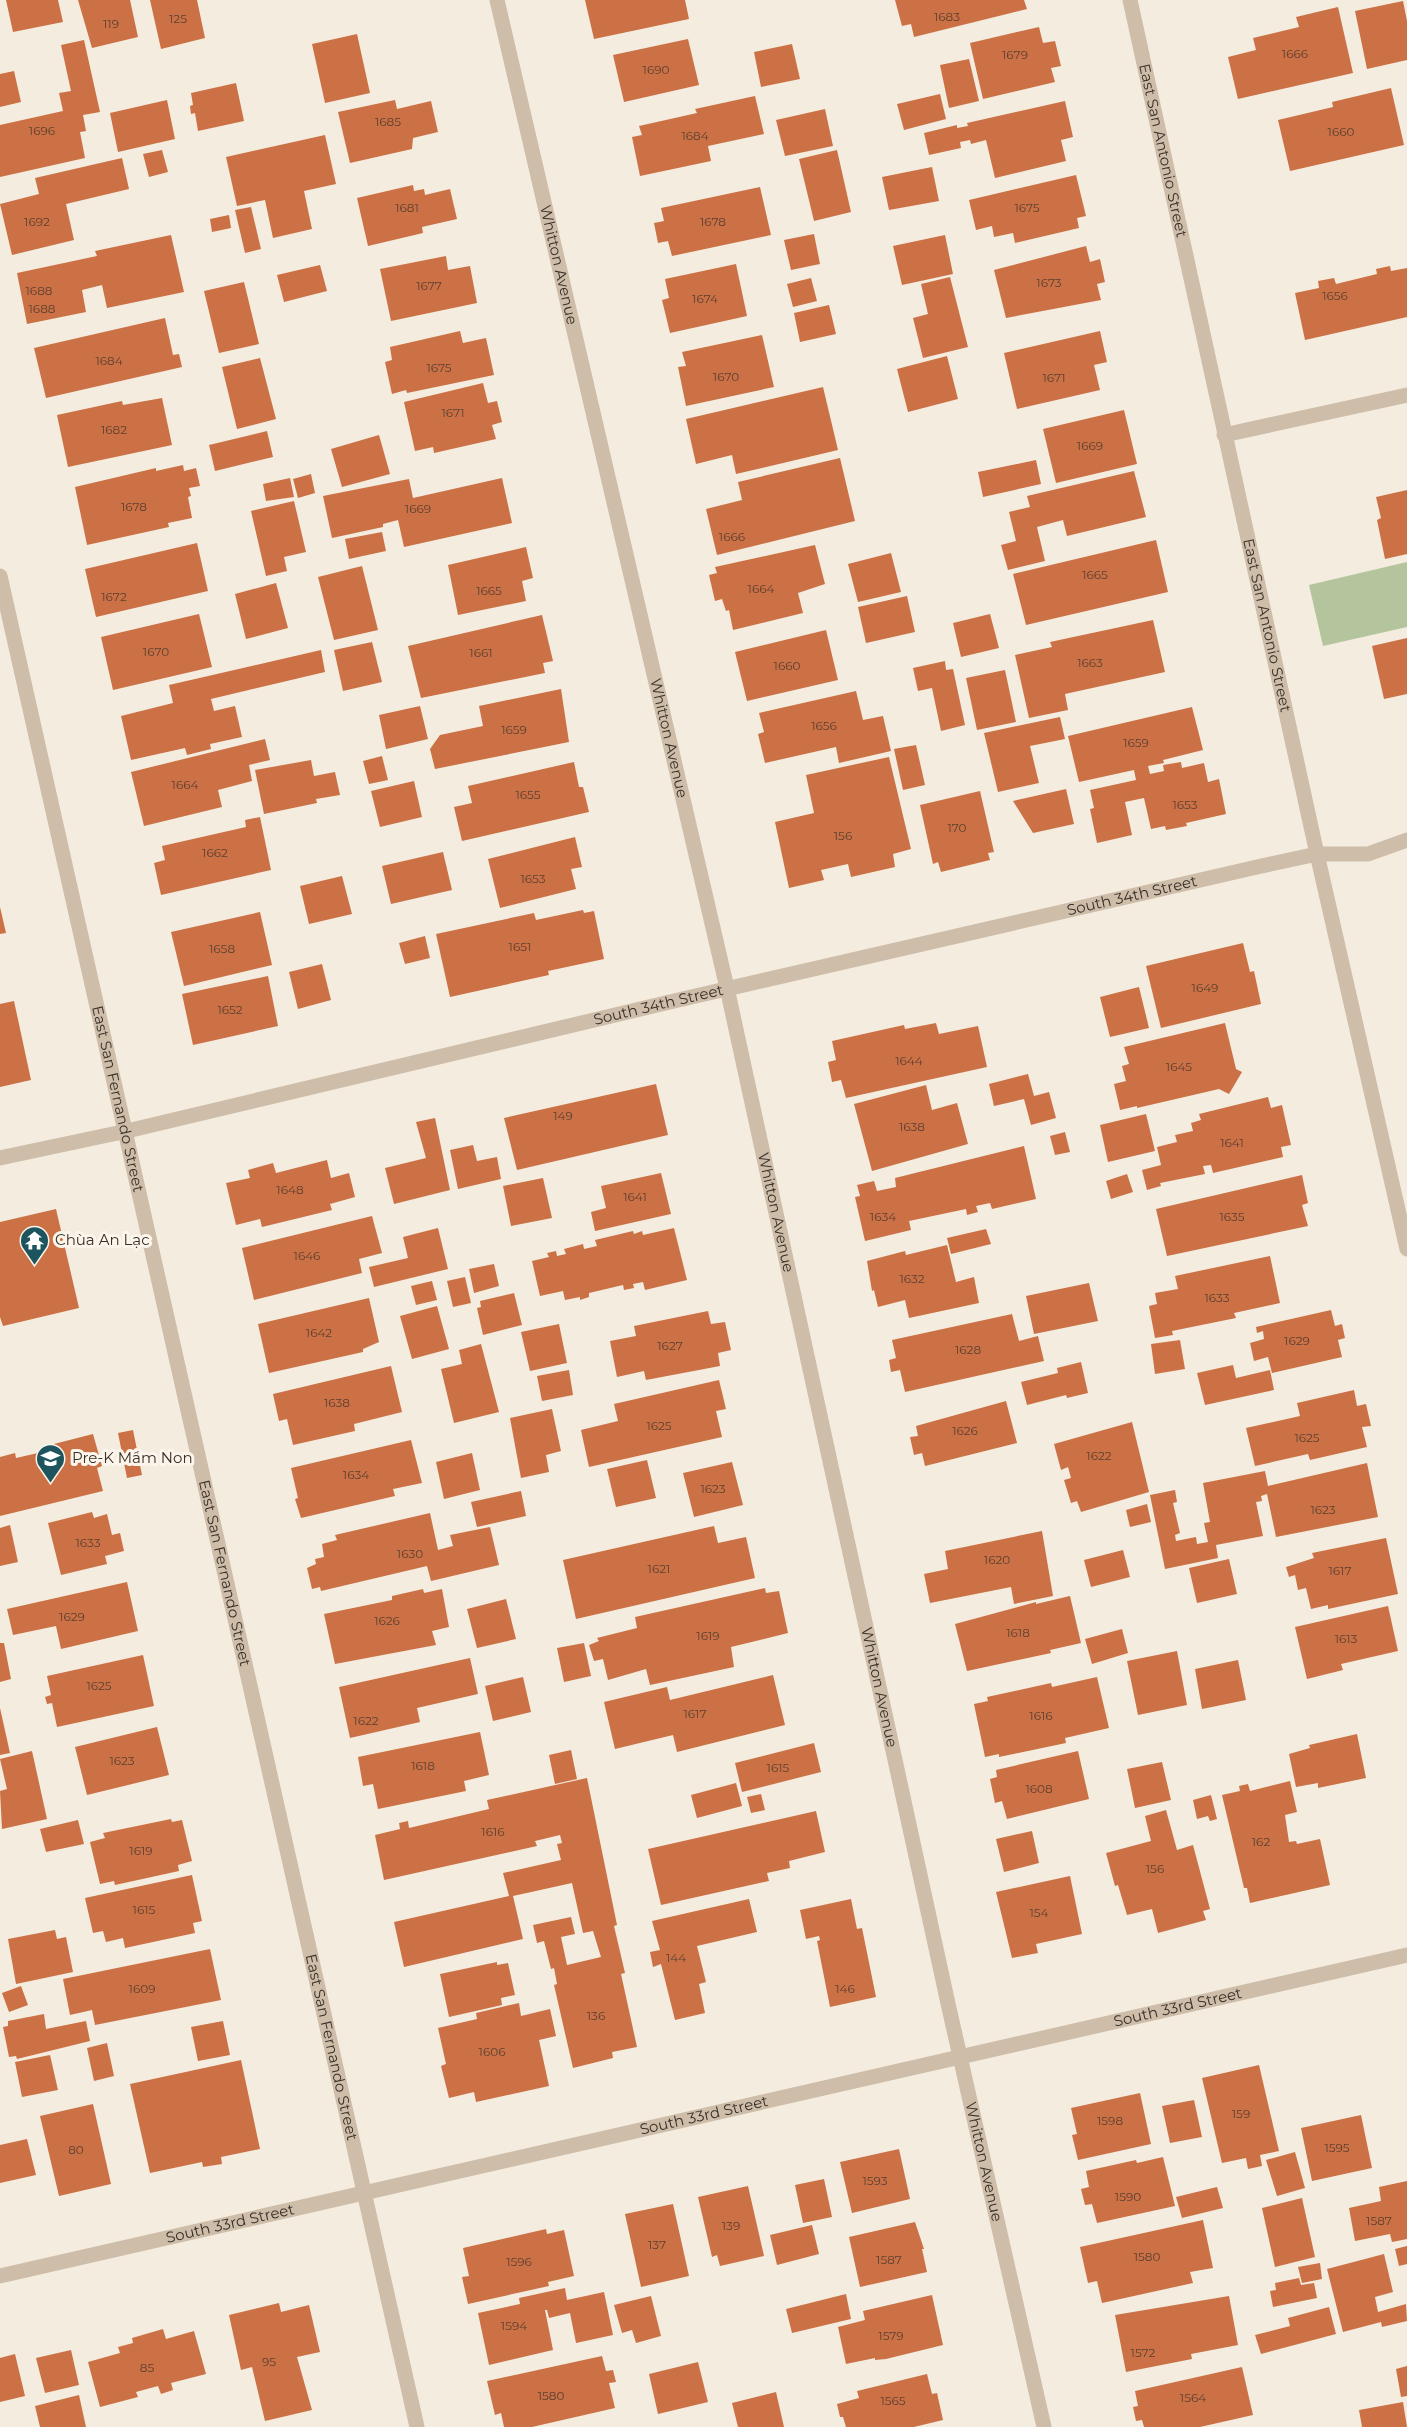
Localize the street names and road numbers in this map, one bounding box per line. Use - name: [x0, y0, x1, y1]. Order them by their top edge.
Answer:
- street label: East San Antonio Street: [1135, 62, 1192, 239]
- street label: Whitton Avenue: [536, 203, 582, 327]
- street label: East San Antonio Street: [1239, 536, 1296, 714]
- street label: Whitton Avenue: [646, 676, 692, 800]
- street label: South 34th Street: [1065, 871, 1199, 919]
- street label: South 34th Street: [591, 980, 725, 1029]
- street label: East San Fernando Street: [88, 1004, 148, 1194]
- street label: Whitton Avenue: [754, 1150, 799, 1274]
- street label: East San Fernando Street: [195, 1478, 255, 1668]
- street label: Whitton Avenue: [857, 1625, 902, 1749]
- street label: East San Fernando Street: [302, 1952, 362, 2142]
- street label: South 33rd Street: [1112, 1983, 1244, 2031]
- street label: South 33rd Street: [638, 2091, 770, 2139]
- street label: Whitton Avenue: [962, 2100, 1007, 2223]
- street label: South 33rd Street: [164, 2199, 296, 2247]

